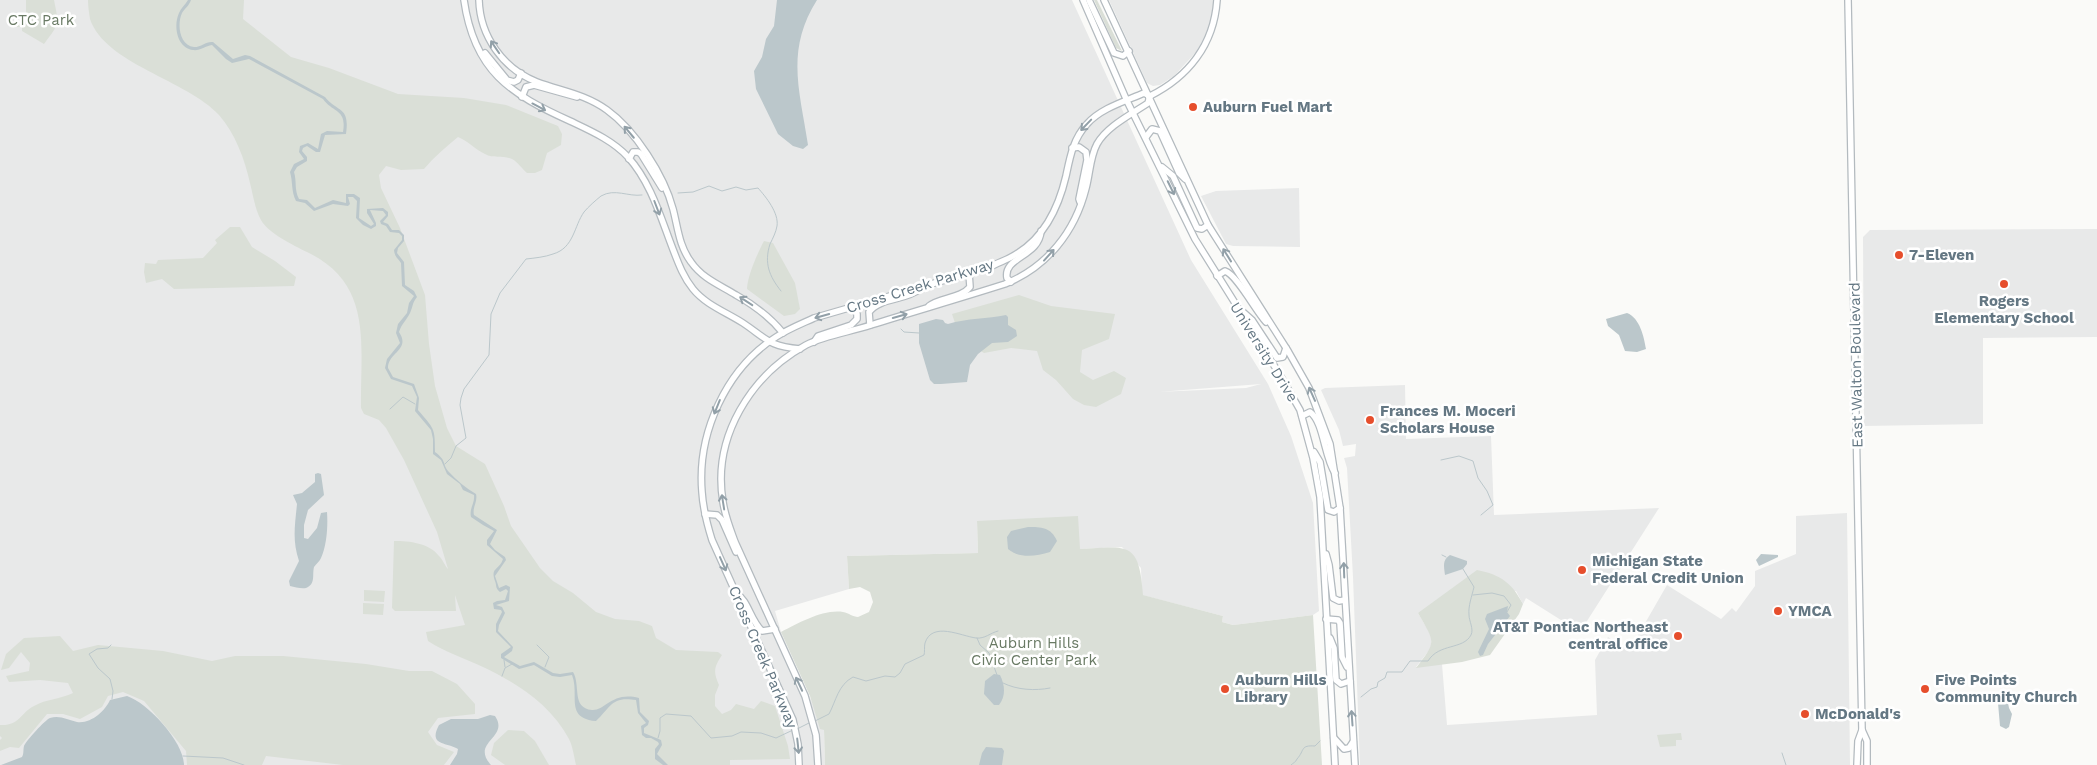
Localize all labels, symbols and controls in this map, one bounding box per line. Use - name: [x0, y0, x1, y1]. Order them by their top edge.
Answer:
- park label: CTC Park: [8, 11, 75, 29]
- one-way arrow: [490, 41, 500, 55]
- place label: Auburn Fuel Mart: [1203, 98, 1333, 116]
- marker: Auburn Fuel Mart: [1187, 101, 1199, 113]
- one-way arrow: [531, 102, 545, 112]
- one-way arrow: [1080, 119, 1092, 132]
- one-way arrow: [623, 126, 634, 139]
- one-way arrow: [1167, 180, 1176, 195]
- one-way arrow: [653, 200, 663, 215]
- place label: 7-Eleven: [1909, 246, 1974, 264]
- one-way arrow: [1043, 249, 1055, 262]
- one-way arrow: [1221, 249, 1231, 263]
- marker: 7-Eleven: [1893, 249, 1905, 261]
- street label: Cross Creek Parkway: [844, 255, 996, 317]
- marker: Rogers Elementary School: [1998, 278, 2010, 290]
- street label: East Walton Boulevard: [1846, 282, 1866, 448]
- place label: Rogers Elementary School: [1934, 292, 2074, 327]
- one-way arrow: [740, 296, 754, 306]
- street label: University Drive: [1226, 299, 1302, 405]
- one-way arrow: [815, 311, 831, 321]
- one-way arrow: [892, 311, 908, 321]
- one-way arrow: [1306, 387, 1316, 402]
- one-way arrow: [712, 399, 722, 414]
- place label: Frances M. Moceri Scholars House: [1380, 402, 1516, 437]
- marker: Frances M. Moceri Scholars House: [1364, 414, 1376, 426]
- one-way arrow: [718, 495, 728, 511]
- place label: Michigan State Federal Credit Union: [1592, 552, 1744, 587]
- one-way arrow: [719, 556, 729, 571]
- one-way arrow: [1339, 562, 1348, 578]
- marker: Michigan State Federal Credit Union: [1576, 564, 1588, 576]
- street label: Cross Creek Parkway: [725, 583, 801, 731]
- place label: YMCA: [1788, 602, 1833, 620]
- marker: YMCA: [1772, 605, 1784, 617]
- place label: AT&T Pontiac Northeast central office: [1493, 618, 1668, 653]
- marker: AT&T Pontiac Northeast central office: [1672, 630, 1684, 642]
- park label: Auburn Hills Civic Center Park: [971, 634, 1097, 669]
- place label: Auburn Hills Library: [1235, 671, 1326, 706]
- place label: Five Points Community Church: [1935, 671, 2077, 706]
- one-way arrow: [794, 677, 804, 692]
- marker: Auburn Hills Library: [1219, 683, 1231, 695]
- marker: Five Points Community Church: [1919, 683, 1931, 695]
- place label: McDonald's: [1815, 705, 1901, 723]
- marker: McDonald's: [1799, 708, 1811, 720]
- one-way arrow: [1347, 710, 1356, 726]
- one-way arrow: [793, 738, 803, 754]

